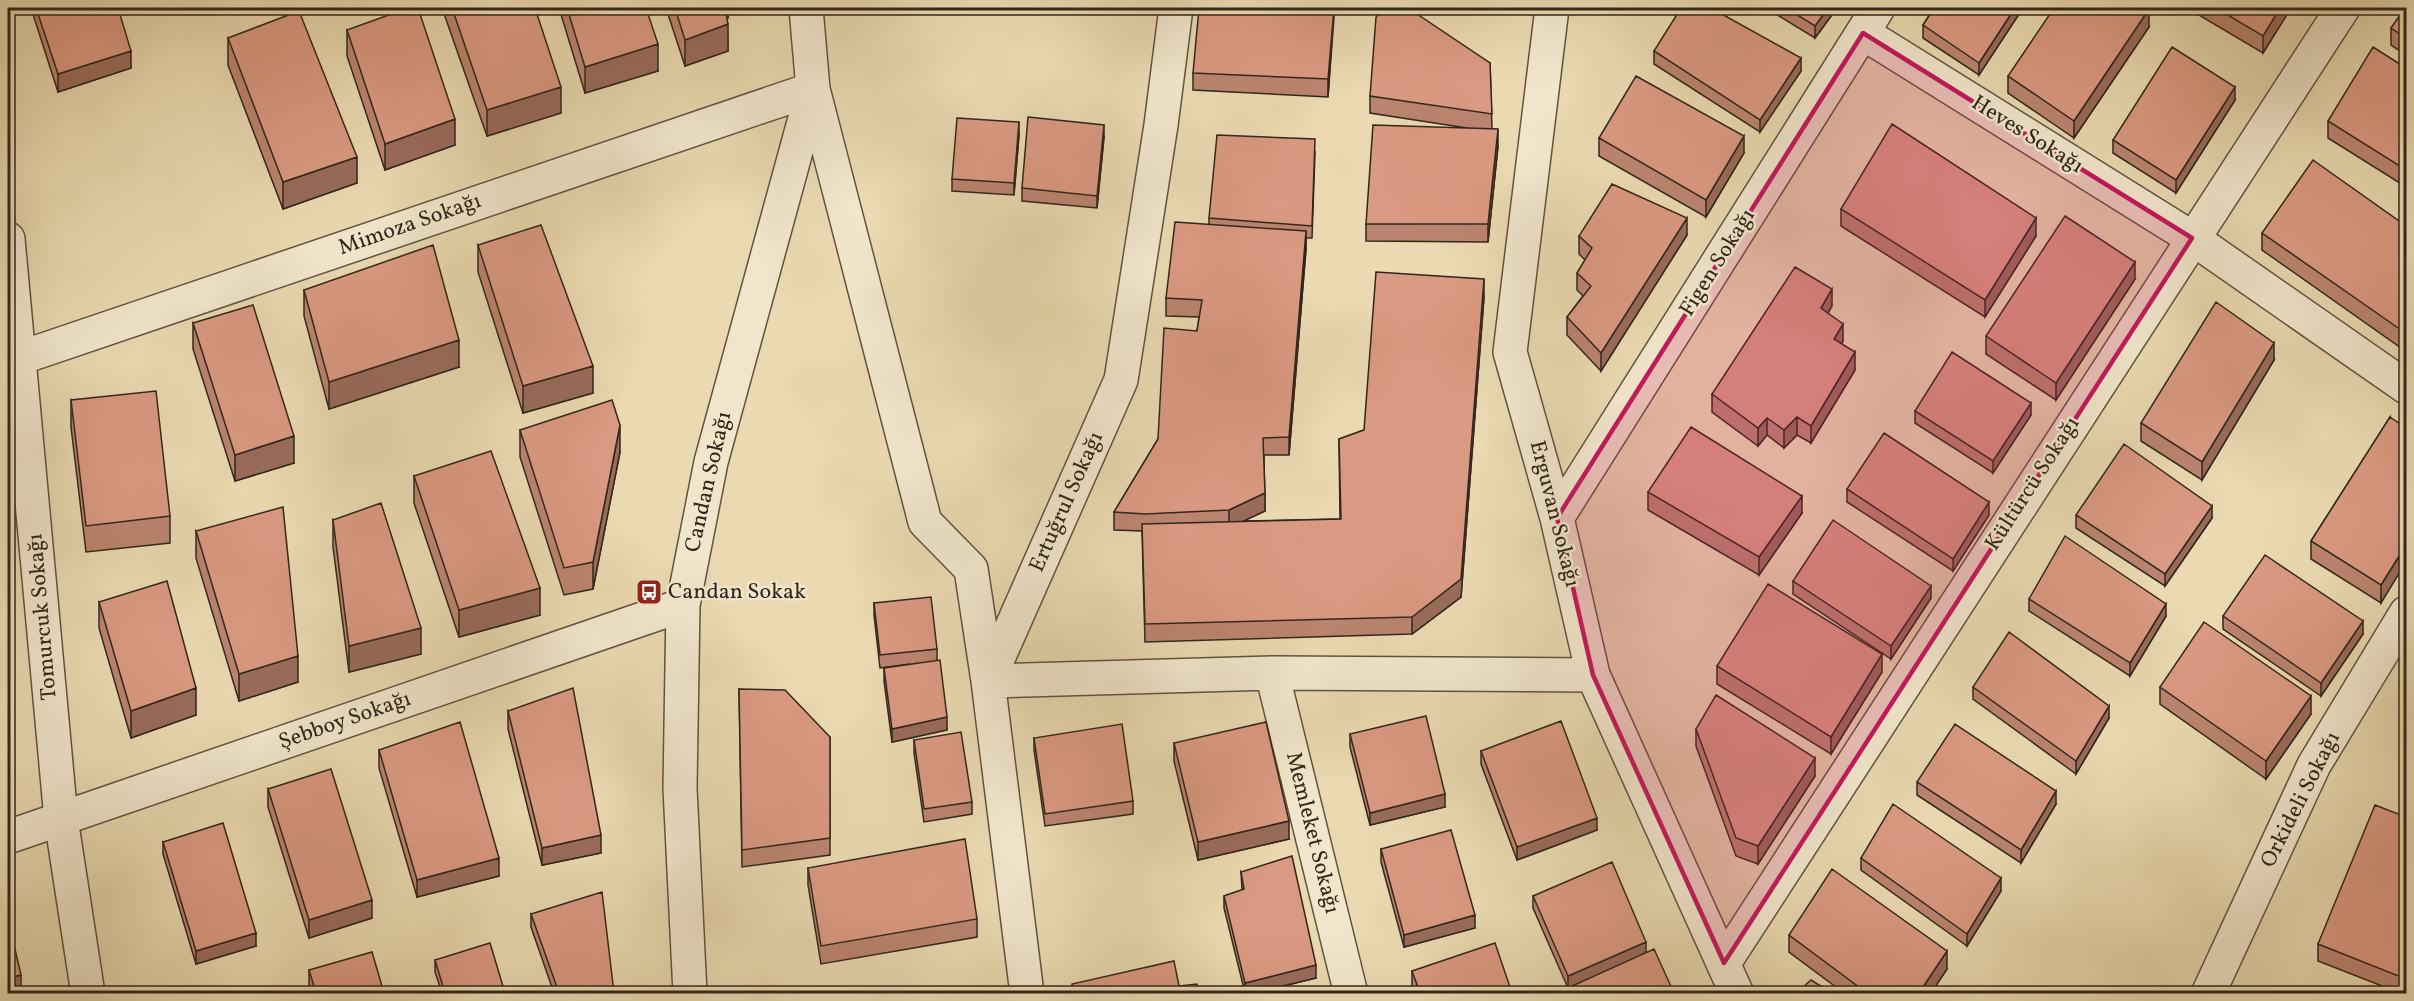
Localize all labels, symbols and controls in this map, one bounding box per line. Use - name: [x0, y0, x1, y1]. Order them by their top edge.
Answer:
- street label: Heves Sokağı: [1965, 88, 2089, 182]
- street label: Mimoza Sokağı: [334, 186, 486, 264]
- street label: Figen Sokağı: [1673, 203, 1763, 323]
- street label: Candan Sokağı: [678, 408, 740, 556]
- street label: Kültürcü Sokağı: [1978, 411, 2088, 557]
- street label: Ertuğrul Sokağı: [1022, 427, 1112, 577]
- street label: Erguvan Sokağı: [1521, 437, 1587, 591]
- street label: Tomurcuk Sokağı: [20, 532, 66, 702]
- bus stop icon: Candan Sokak: [634, 577, 664, 607]
- place label: Candan Sokak: [668, 577, 806, 608]
- street label: Şebboy Sokağı: [275, 684, 415, 758]
- street label: Orkideli Sokağı: [2253, 727, 2349, 873]
- street label: Memleket Sokağı: [1277, 749, 1347, 917]

